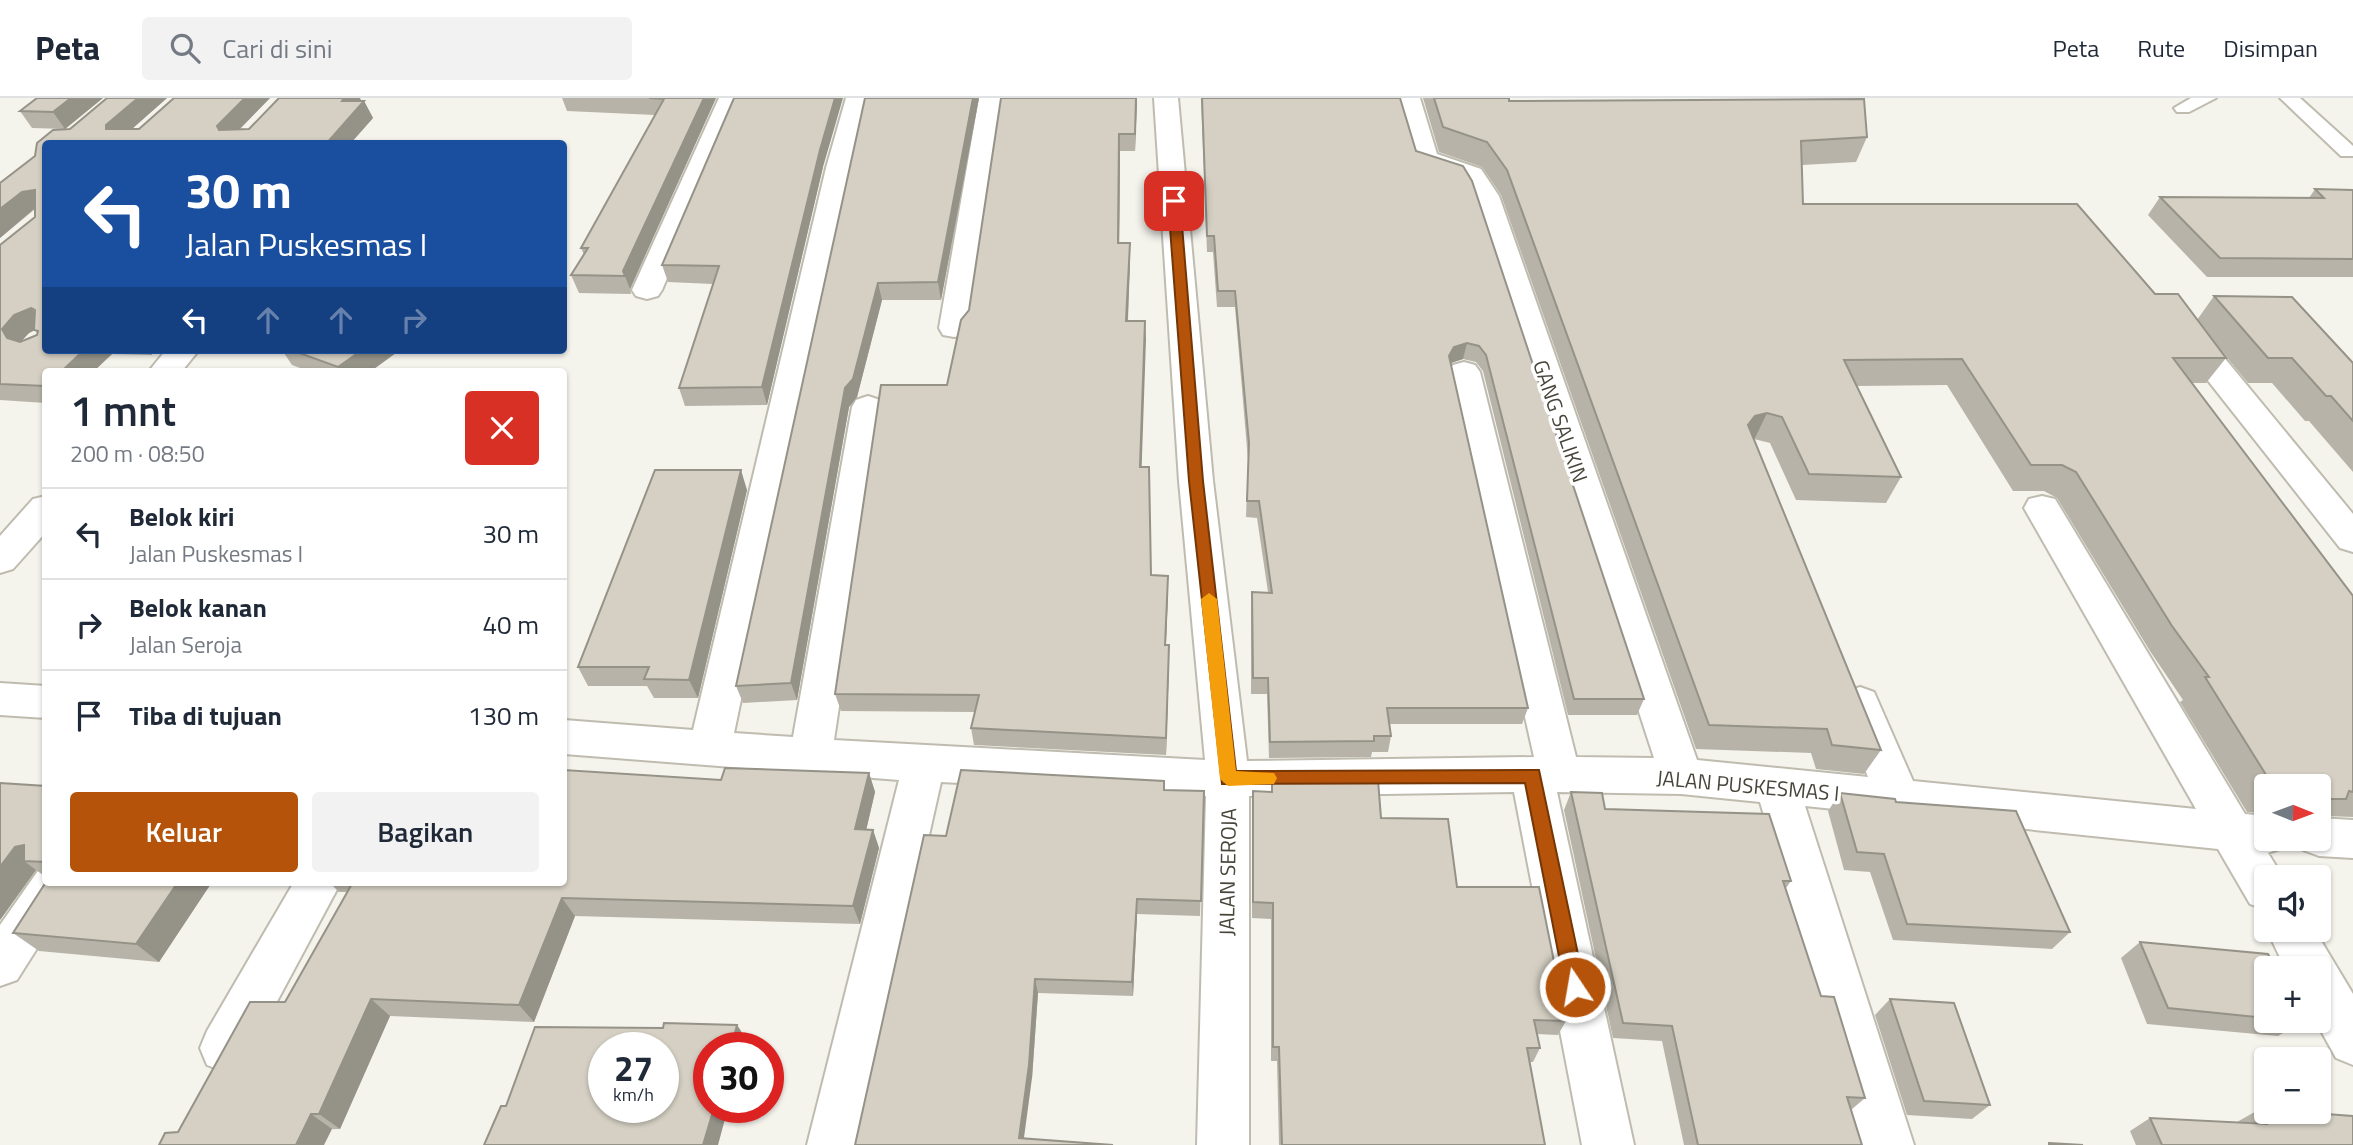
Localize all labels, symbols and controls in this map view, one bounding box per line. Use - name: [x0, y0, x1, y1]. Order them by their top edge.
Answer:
- search box: [142, 17, 632, 80]
- text: Peta: [35, 23, 100, 73]
- icon: search: [166, 29, 204, 67]
- text: Cari di sini: [222, 29, 332, 68]
- text: Peta: [2053, 30, 2099, 66]
- text: Rute: [2137, 30, 2185, 66]
- text: Disimpan: [2223, 30, 2318, 66]
- text: 30 m: [185, 152, 292, 227]
- icon: left: [70, 168, 161, 259]
- pin: [1144, 171, 1204, 231]
- icon: arrive: [1155, 182, 1193, 220]
- text: Jalan Puskesmas I: [185, 220, 427, 268]
- icon: left: [176, 301, 214, 339]
- icon: ahead: [249, 301, 287, 339]
- icon: ahead: [322, 301, 360, 339]
- icon: right: [395, 301, 433, 339]
- street label: GANG SALIKIN: [1525, 356, 1597, 486]
- text: 1 mnt: [70, 378, 176, 442]
- button: close: [465, 391, 539, 465]
- text: 200 m · 08:50: [70, 436, 205, 471]
- text: Belok kiri: [129, 497, 235, 536]
- text: 30 m: [482, 514, 539, 553]
- icon: left: [70, 515, 108, 553]
- text: Jalan Puskesmas I: [129, 536, 303, 571]
- text: Belok kanan: [129, 588, 267, 627]
- text: 40 m: [482, 605, 539, 644]
- icon: right: [70, 606, 108, 644]
- text: Jalan Seroja: [129, 627, 242, 662]
- text: Tiba di tujuan: [129, 696, 282, 735]
- text: 130 m: [468, 696, 539, 735]
- icon: arrive: [70, 697, 108, 735]
- street label: JALAN PUSKESMAS I: [1655, 761, 1841, 809]
- north arrow: [2254, 774, 2331, 850]
- map controls: [2254, 774, 2331, 1124]
- button: Keluar: [70, 792, 298, 872]
- button: Bagikan: [312, 792, 539, 872]
- street label: JALAN SEROJA: [1210, 807, 1244, 936]
- button: sound: [2254, 865, 2331, 942]
- position arrow: [1538, 950, 1612, 1024]
- button: +: [2254, 956, 2331, 1033]
- speed limit sign: 30: [693, 1032, 784, 1123]
- text: 27: [614, 1041, 653, 1095]
- button: −: [2254, 1047, 2331, 1124]
- text: km/h: [613, 1081, 654, 1108]

